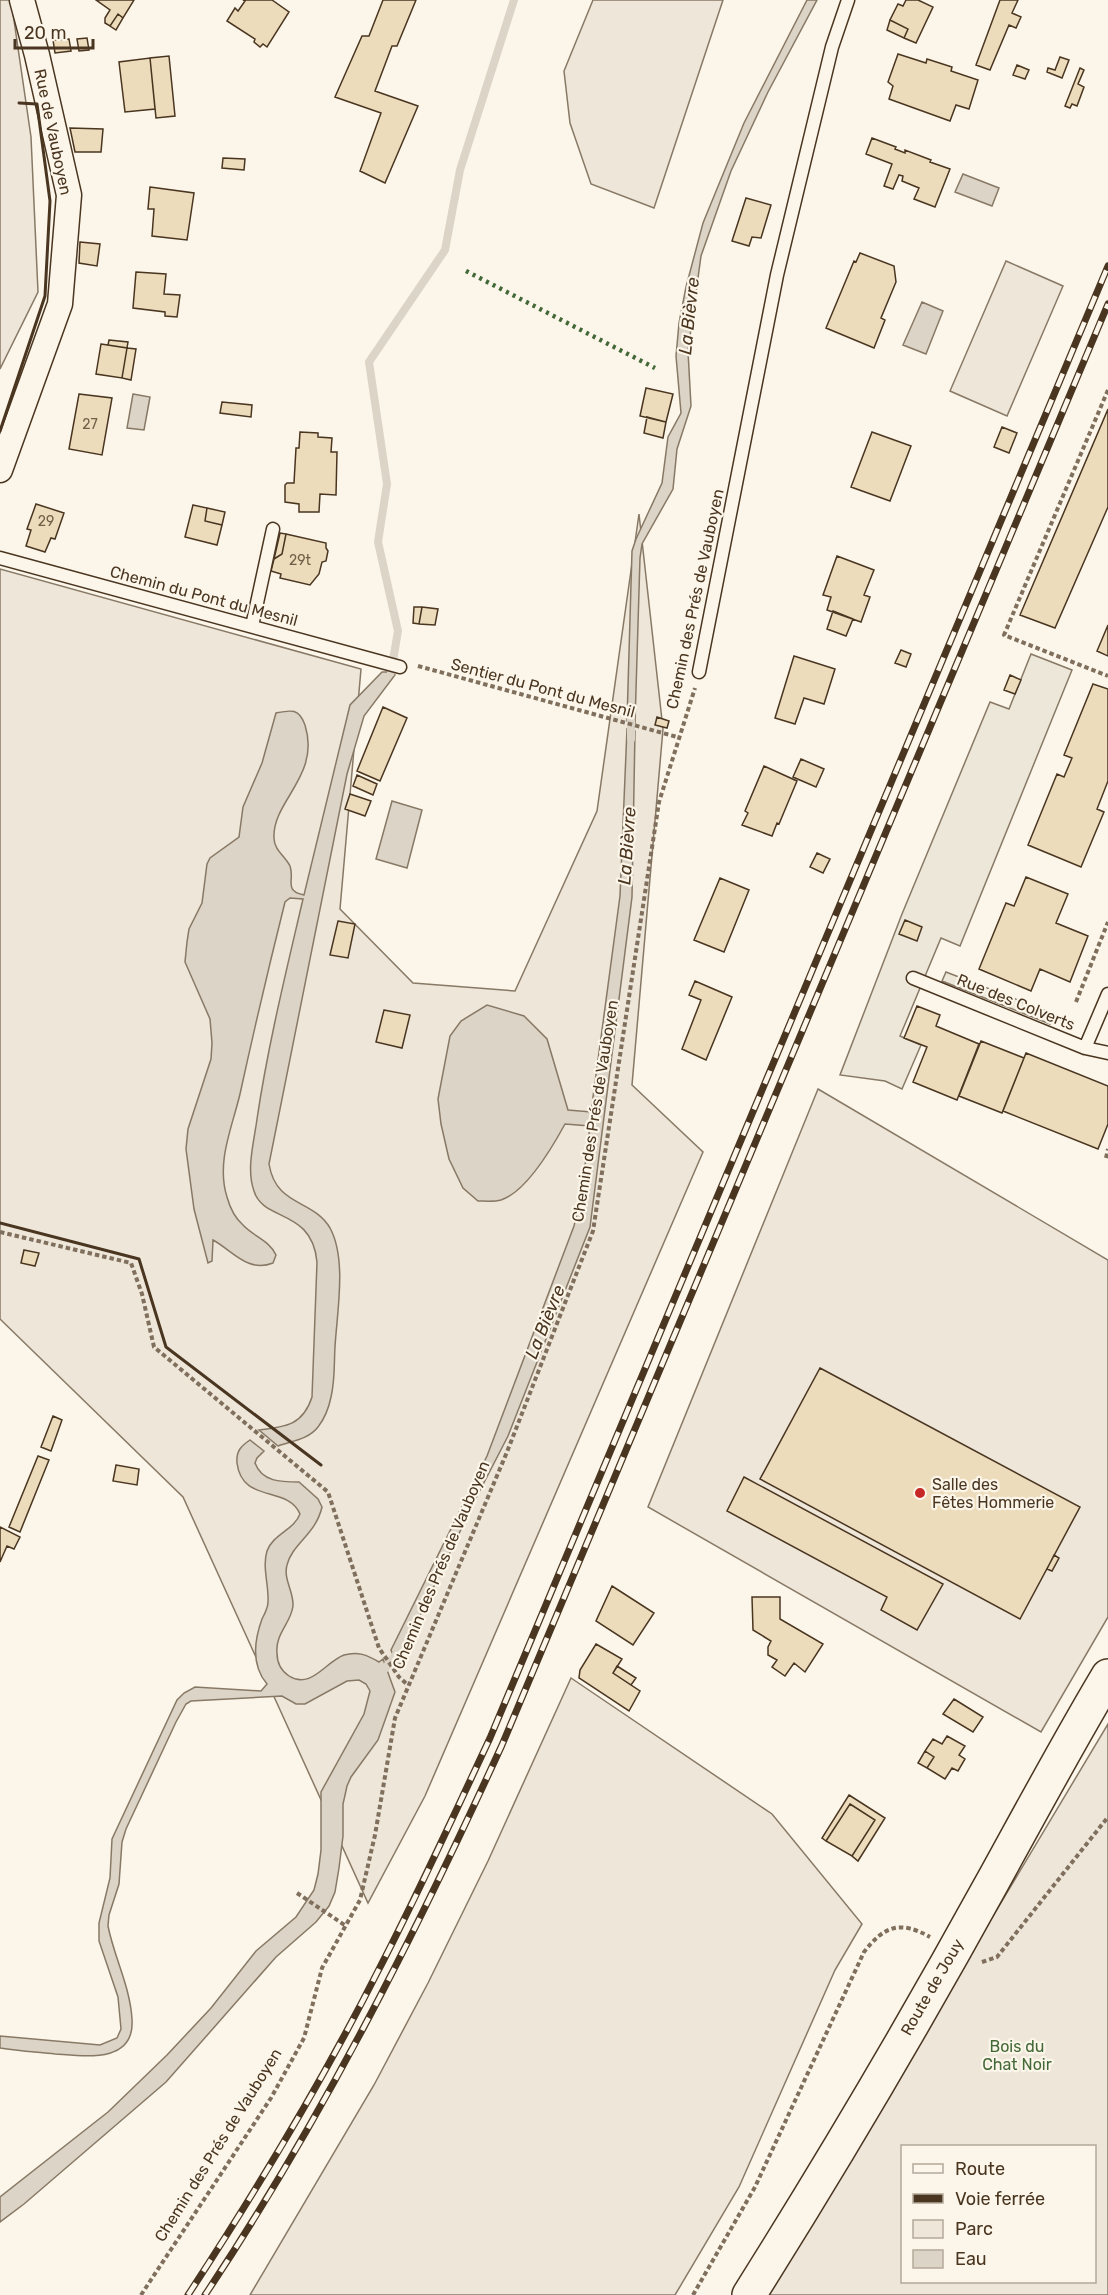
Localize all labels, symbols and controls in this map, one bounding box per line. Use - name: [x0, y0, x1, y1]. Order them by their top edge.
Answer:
- scale bar: [15, 12, 93, 50]
- text: 20 m: [24, 22, 66, 44]
- street label: Rue de Vauboyen: [30, 67, 76, 197]
- water label: La Bièvre: [674, 276, 704, 356]
- house number: 27: [82, 416, 98, 433]
- street label: Chemin des Prés de Vauboyen: [662, 487, 728, 711]
- house number: 29: [38, 513, 54, 530]
- house number: 29t: [289, 552, 312, 569]
- street label: Chemin du Pont du Mesnil: [108, 562, 300, 630]
- street label: Sentier du Pont du Mesnil: [449, 654, 637, 722]
- water label: La Bièvre: [613, 806, 641, 886]
- street label: Rue des Colverts: [954, 970, 1078, 1034]
- street label: Chemin des Prés de Vauboyen: [568, 999, 622, 1223]
- water label: La Bièvre: [520, 1282, 570, 1362]
- street label: Chemin des Prés de Vauboyen: [388, 1458, 494, 1672]
- place label: Salle des Fêtes Hommerie: [932, 1475, 1054, 1512]
- marker: Salle des Fêtes Hommerie: [913, 1486, 927, 1500]
- street label: Route de Jouy: [897, 1935, 967, 2039]
- park label: Bois du Chat Noir: [982, 2037, 1052, 2074]
- street label: Chemin des Prés de Vauboyen: [150, 2045, 286, 2245]
- legend: [901, 2145, 1096, 2283]
- text: Route: [955, 2158, 1005, 2180]
- text: Voie ferrée: [955, 2188, 1045, 2210]
- text: Parc: [955, 2218, 993, 2240]
- text: Eau: [955, 2248, 987, 2270]

